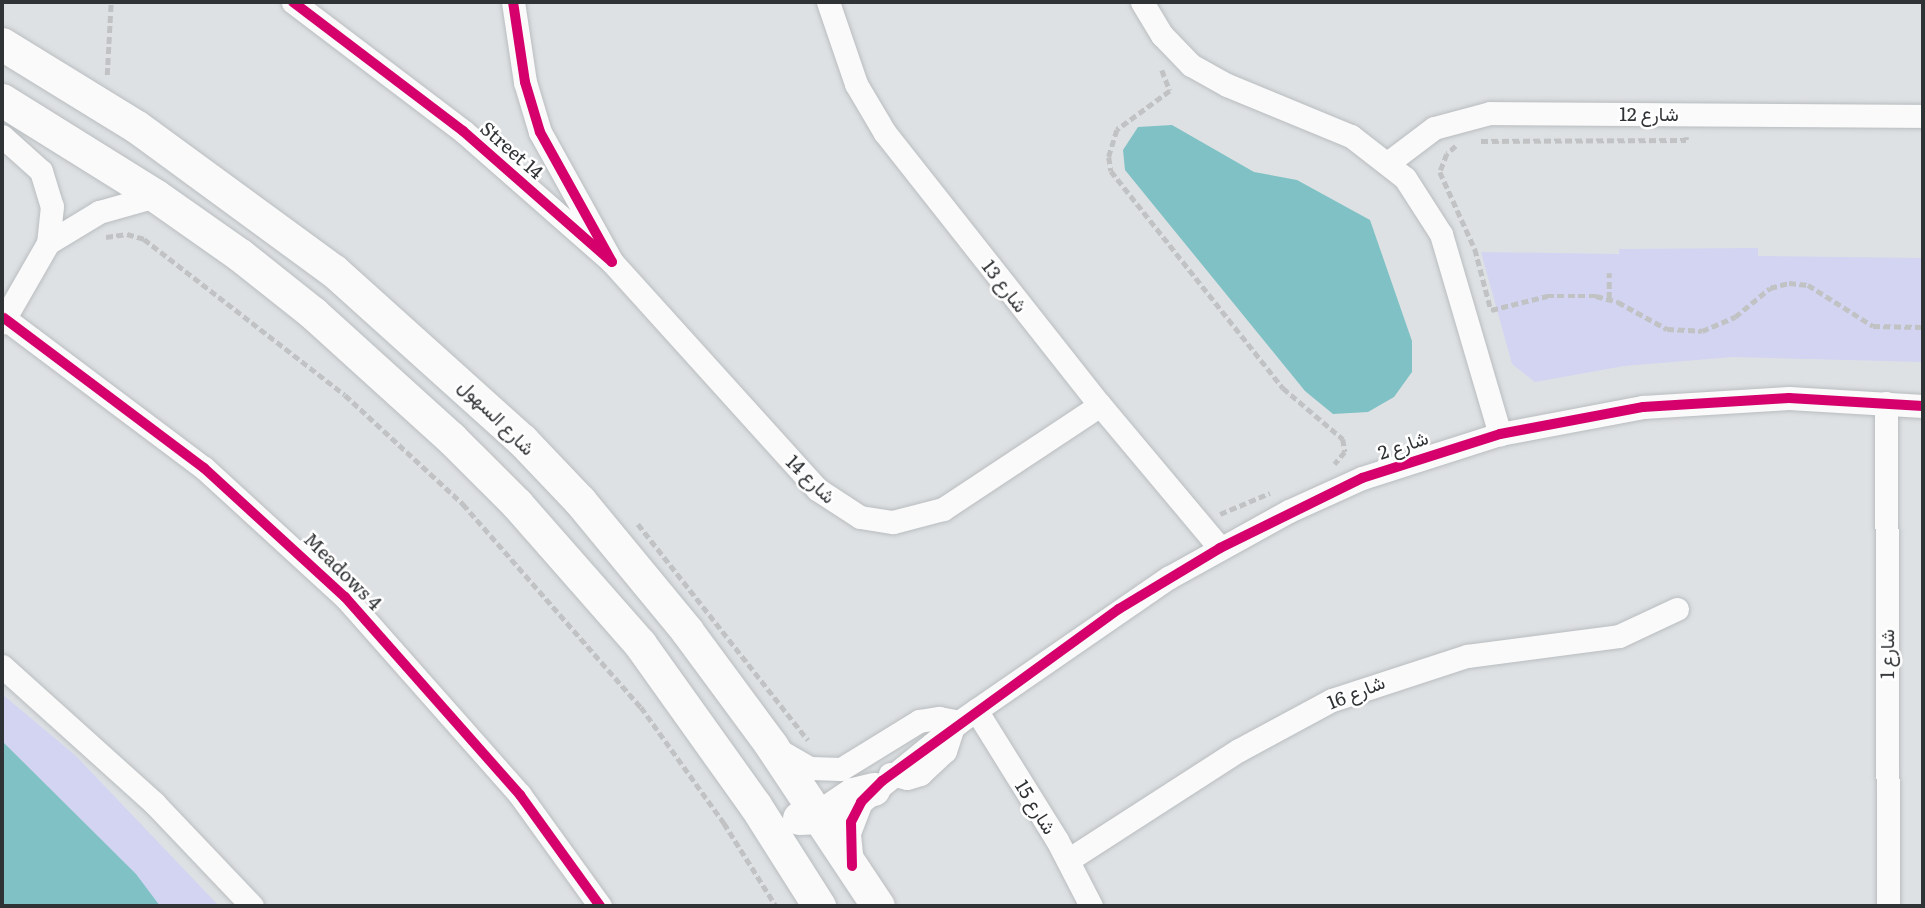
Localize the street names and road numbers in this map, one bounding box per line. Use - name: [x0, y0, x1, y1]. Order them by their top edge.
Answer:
- street label: شارع 12: [1619, 103, 1679, 125]
- street label: Street 14: [476, 117, 548, 183]
- street label: شارع 13: [978, 255, 1032, 317]
- street label: شارع السهول: [454, 374, 540, 460]
- street label: شارع 2: [1375, 426, 1431, 464]
- street label: شارع 14: [782, 450, 840, 508]
- street label: Meadows 4: [300, 528, 386, 614]
- street label: شارع 1: [1876, 629, 1898, 679]
- street label: شارع 16: [1324, 670, 1388, 714]
- street label: شارع 15: [1011, 776, 1061, 838]

